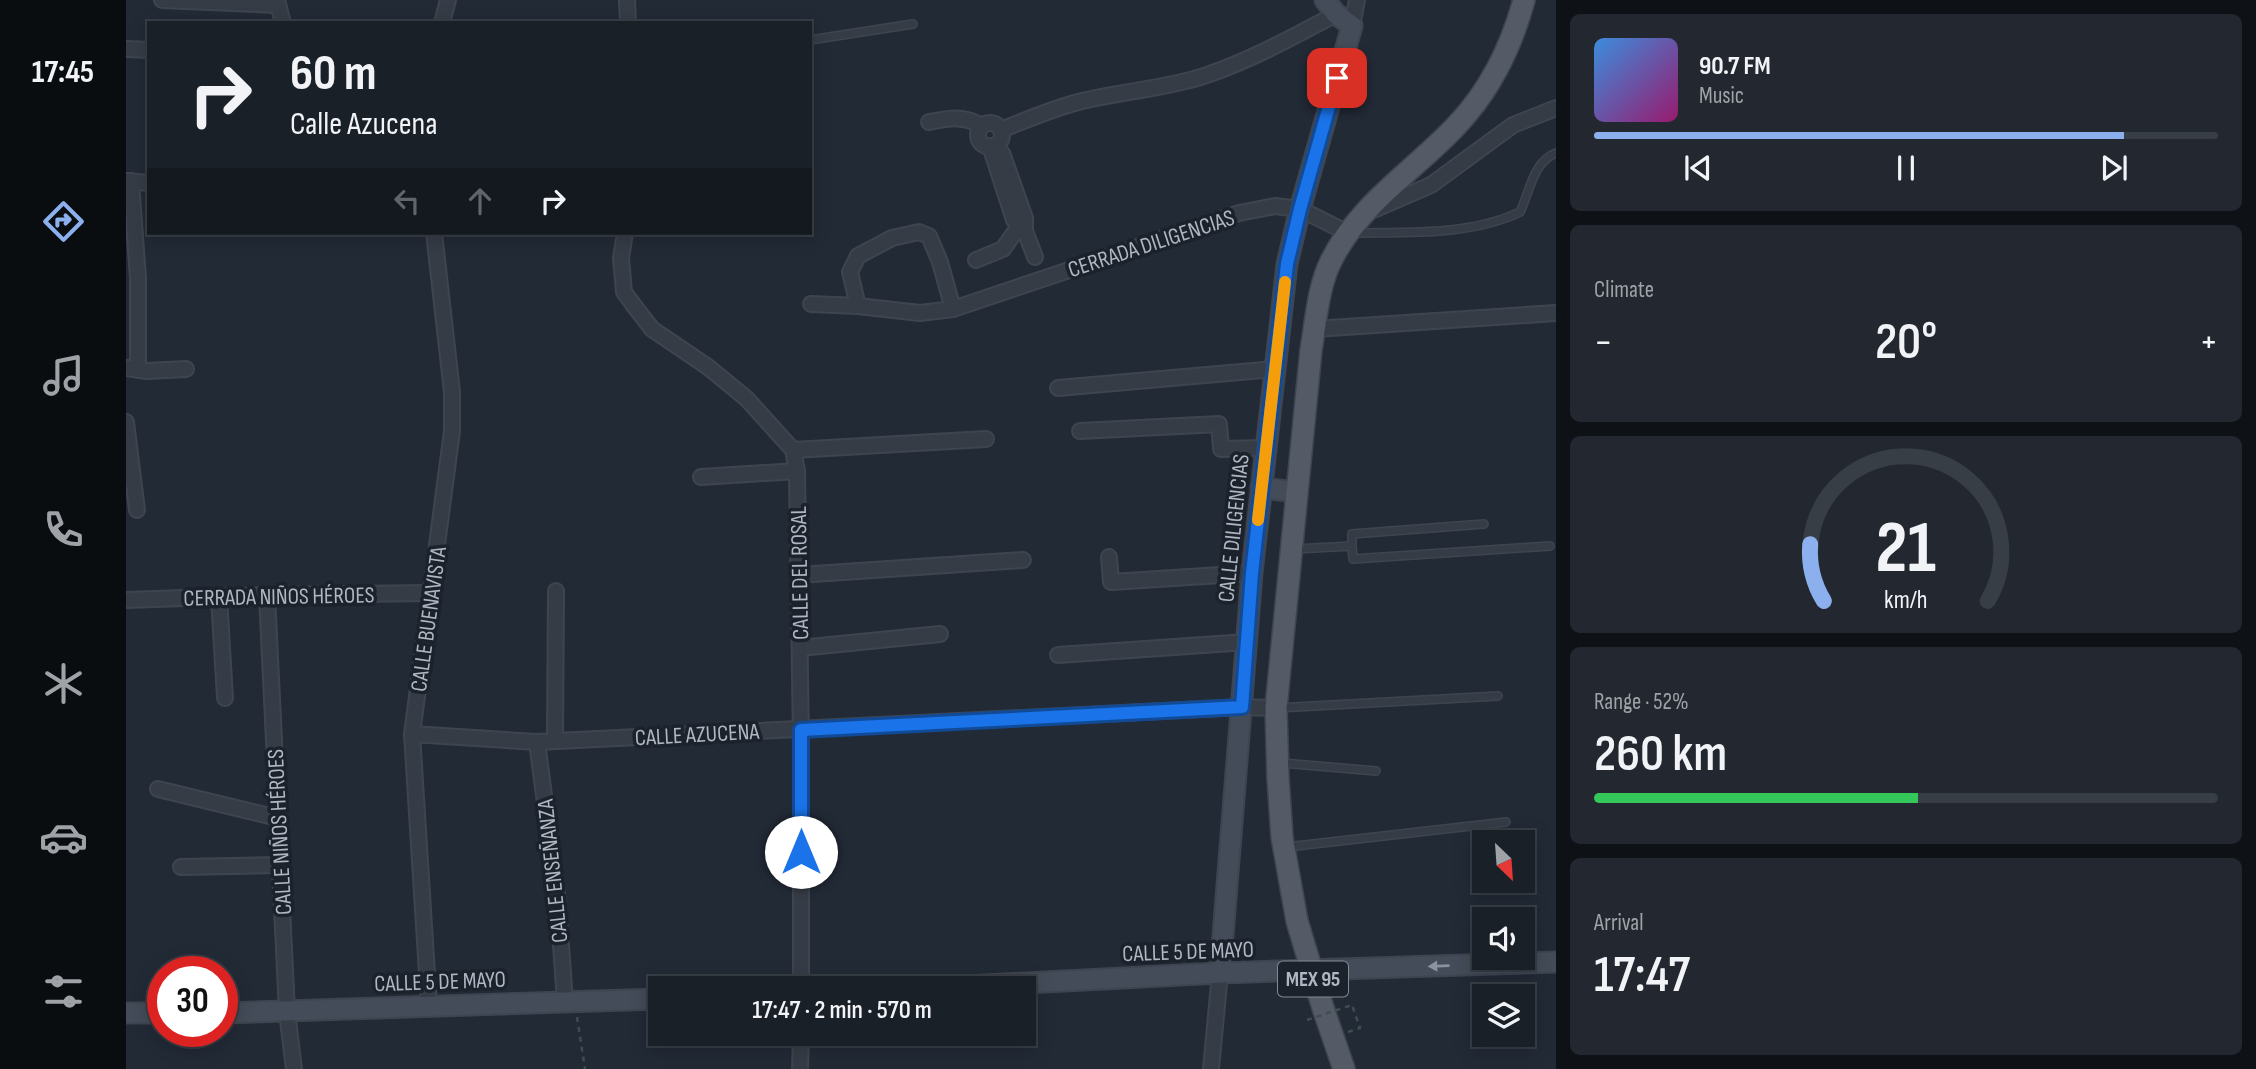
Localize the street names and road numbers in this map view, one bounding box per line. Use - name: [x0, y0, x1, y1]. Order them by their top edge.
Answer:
- street label: CERRADA DILIGENCIAS: [1065, 204, 1238, 284]
- street label: CALLE DILIGENCIAS: [1212, 453, 1256, 603]
- street label: CALLE DEL ROSAL: [785, 505, 815, 640]
- street label: CALLE BUENAVISTA: [405, 545, 453, 693]
- street label: CERRADA NIÑOS HÉROES: [183, 581, 375, 613]
- street label: CALLE AZUCENA: [634, 718, 760, 752]
- street label: CALLE NIÑOS HÉROES: [262, 748, 298, 916]
- street label: CALLE ENSEÑANZA: [532, 797, 574, 944]
- street label: CALLE 5 DE MAYO: [1122, 936, 1254, 968]
- road number: MEX 95: [1278, 962, 1348, 996]
- street label: CALLE 5 DE MAYO: [374, 966, 506, 998]

